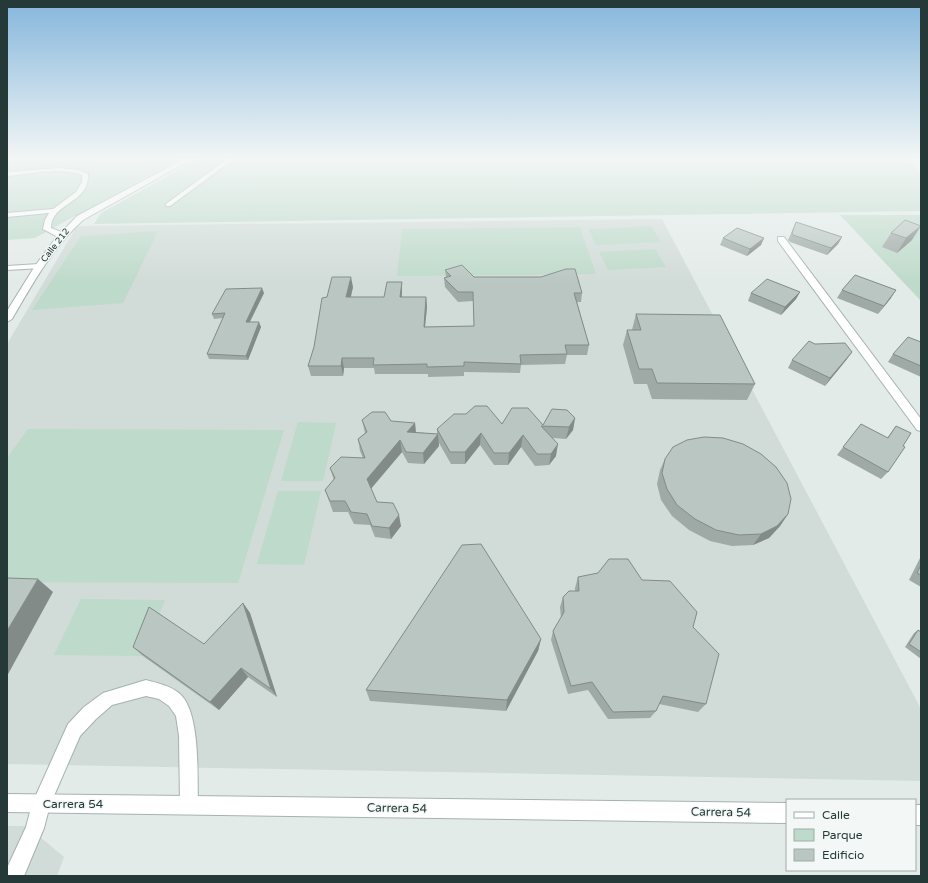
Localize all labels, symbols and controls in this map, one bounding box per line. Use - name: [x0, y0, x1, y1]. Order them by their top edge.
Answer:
- street label: Calle 212: [39, 226, 72, 265]
- street label: Carrera 54: [43, 797, 104, 811]
- legend: [786, 799, 916, 871]
- street label: Carrera 54: [367, 800, 428, 816]
- street label: Carrera 54: [691, 804, 752, 820]
- text: Calle: [822, 808, 850, 822]
- text: Parque: [822, 828, 863, 842]
- text: Edificio: [822, 848, 864, 862]

